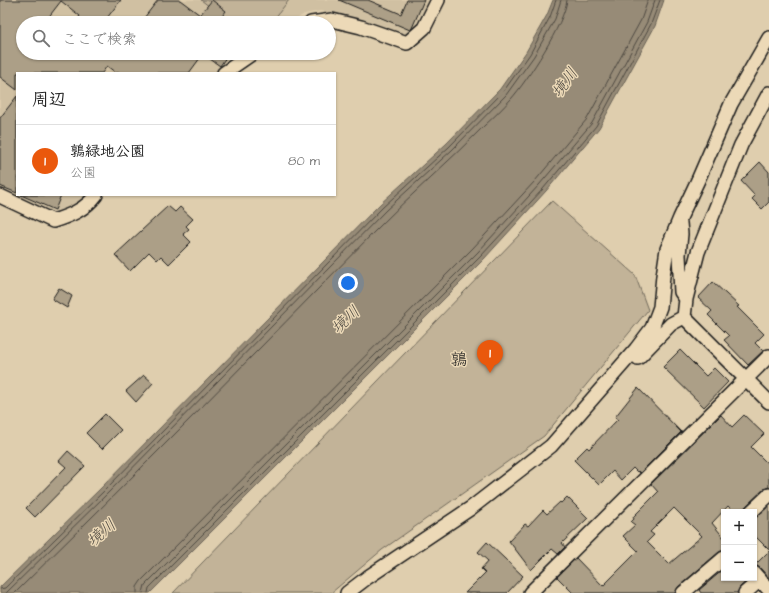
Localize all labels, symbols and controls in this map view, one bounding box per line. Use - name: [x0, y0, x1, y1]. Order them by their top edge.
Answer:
- search box: [16, 16, 336, 60]
- icon: search: [30, 27, 52, 49]
- text: ここで検索: [62, 29, 137, 50]
- water label: 境川: [546, 63, 583, 102]
- text: 周辺: [32, 88, 66, 112]
- text: 鶉緑地公園: [70, 141, 145, 162]
- text: 1: [44, 152, 46, 170]
- text: 80 m: [288, 152, 320, 170]
- text: 公園: [70, 164, 96, 182]
- your location: [338, 273, 358, 293]
- water label: 境川: [326, 301, 365, 339]
- pin: 1: [477, 340, 503, 373]
- district label: 鶉: [451, 348, 468, 372]
- map controls: [721, 509, 757, 581]
- button: +: [721, 509, 757, 545]
- water label: 境川: [82, 514, 121, 551]
- button: −: [721, 545, 757, 581]

